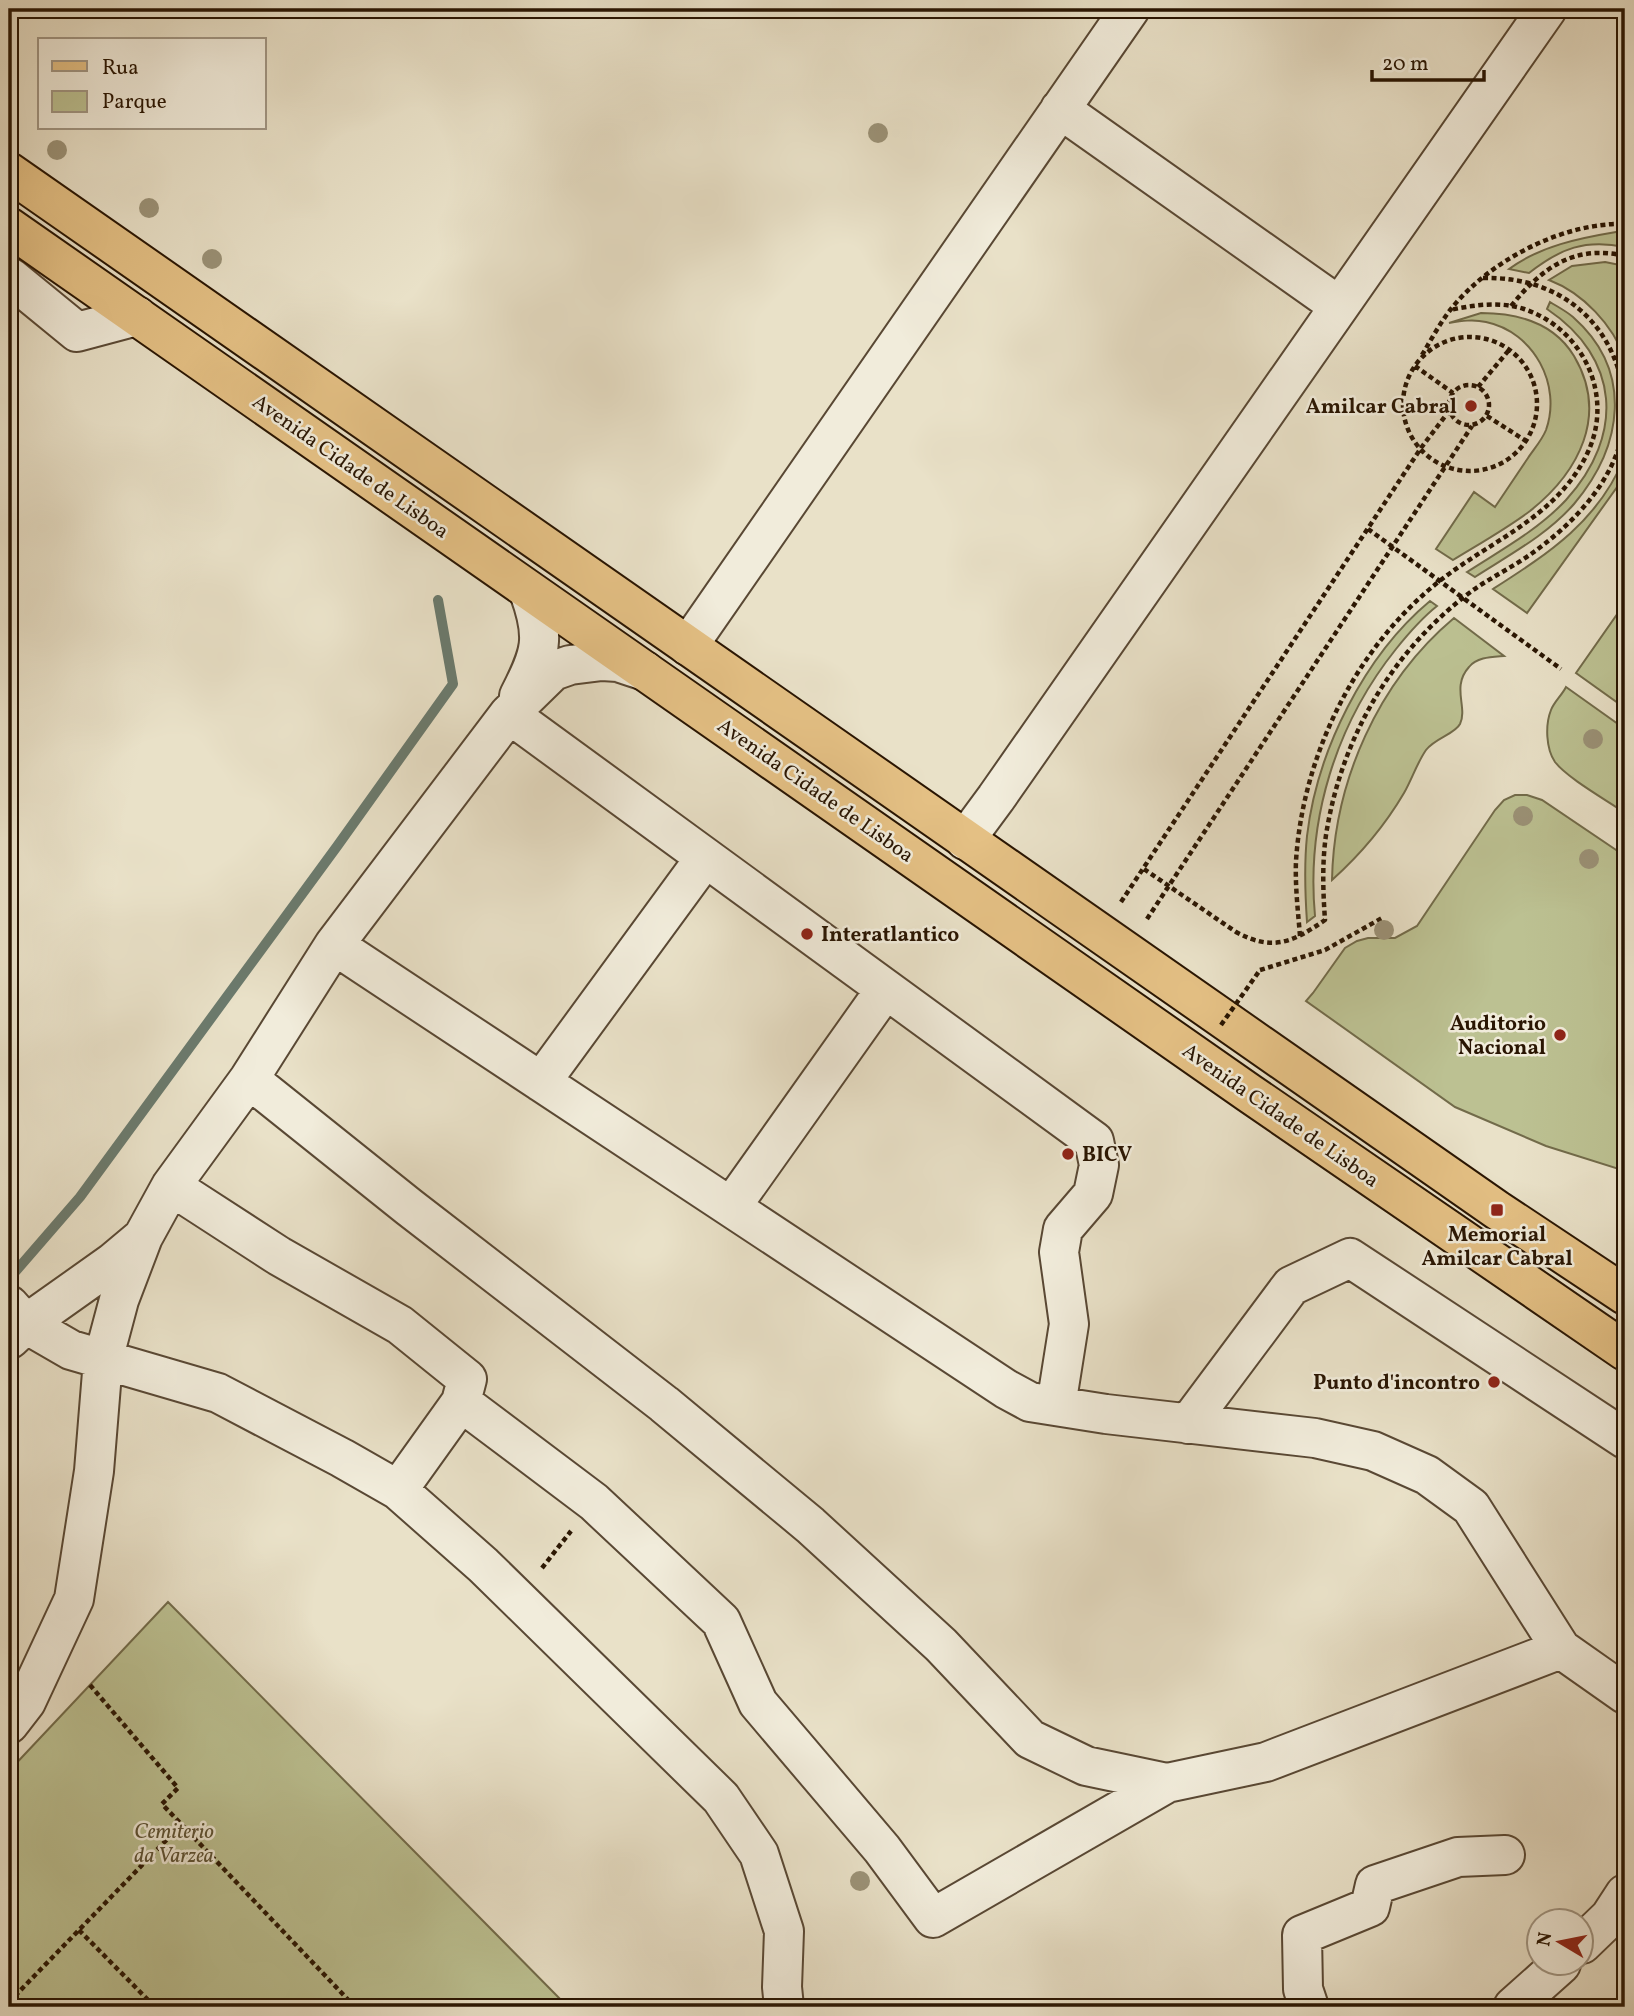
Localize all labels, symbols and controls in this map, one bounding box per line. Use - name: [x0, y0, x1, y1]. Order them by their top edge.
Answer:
- legend: [38, 38, 266, 130]
- scale bar: [1372, 38, 1484, 82]
- text: 20 m: [1382, 50, 1428, 79]
- text: Rua: [102, 54, 139, 83]
- text: Parque: [102, 88, 167, 117]
- street label: Avenida Cidade de Lisboa: [246, 388, 454, 546]
- place label: Amilcar Cabral: [1306, 393, 1457, 422]
- marker: Amilcar Cabral: [1463, 398, 1479, 414]
- street label: Avenida Cidade de Lisboa: [711, 712, 919, 870]
- place label: Interatlantico: [821, 921, 959, 950]
- marker: Interatlantico: [799, 926, 815, 942]
- place label: Auditorio Nacional: [1450, 1010, 1546, 1063]
- marker: Auditorio Nacional: [1552, 1027, 1568, 1043]
- street label: Avenida Cidade de Lisboa: [1176, 1037, 1384, 1195]
- place label: BICV: [1082, 1141, 1133, 1170]
- marker: BICV: [1060, 1146, 1076, 1162]
- marker: Memorial Amilcar Cabral: [1489, 1202, 1505, 1218]
- place label: Memorial Amilcar Cabral: [1421, 1221, 1573, 1274]
- place label: Punto d'incontro: [1313, 1369, 1480, 1398]
- marker: Punto d'incontro: [1486, 1374, 1502, 1390]
- park label: Cemiterio da Varzea: [134, 1818, 214, 1871]
- north arrow: [1526, 1908, 1596, 1978]
- text: N: [1531, 1930, 1559, 1948]

